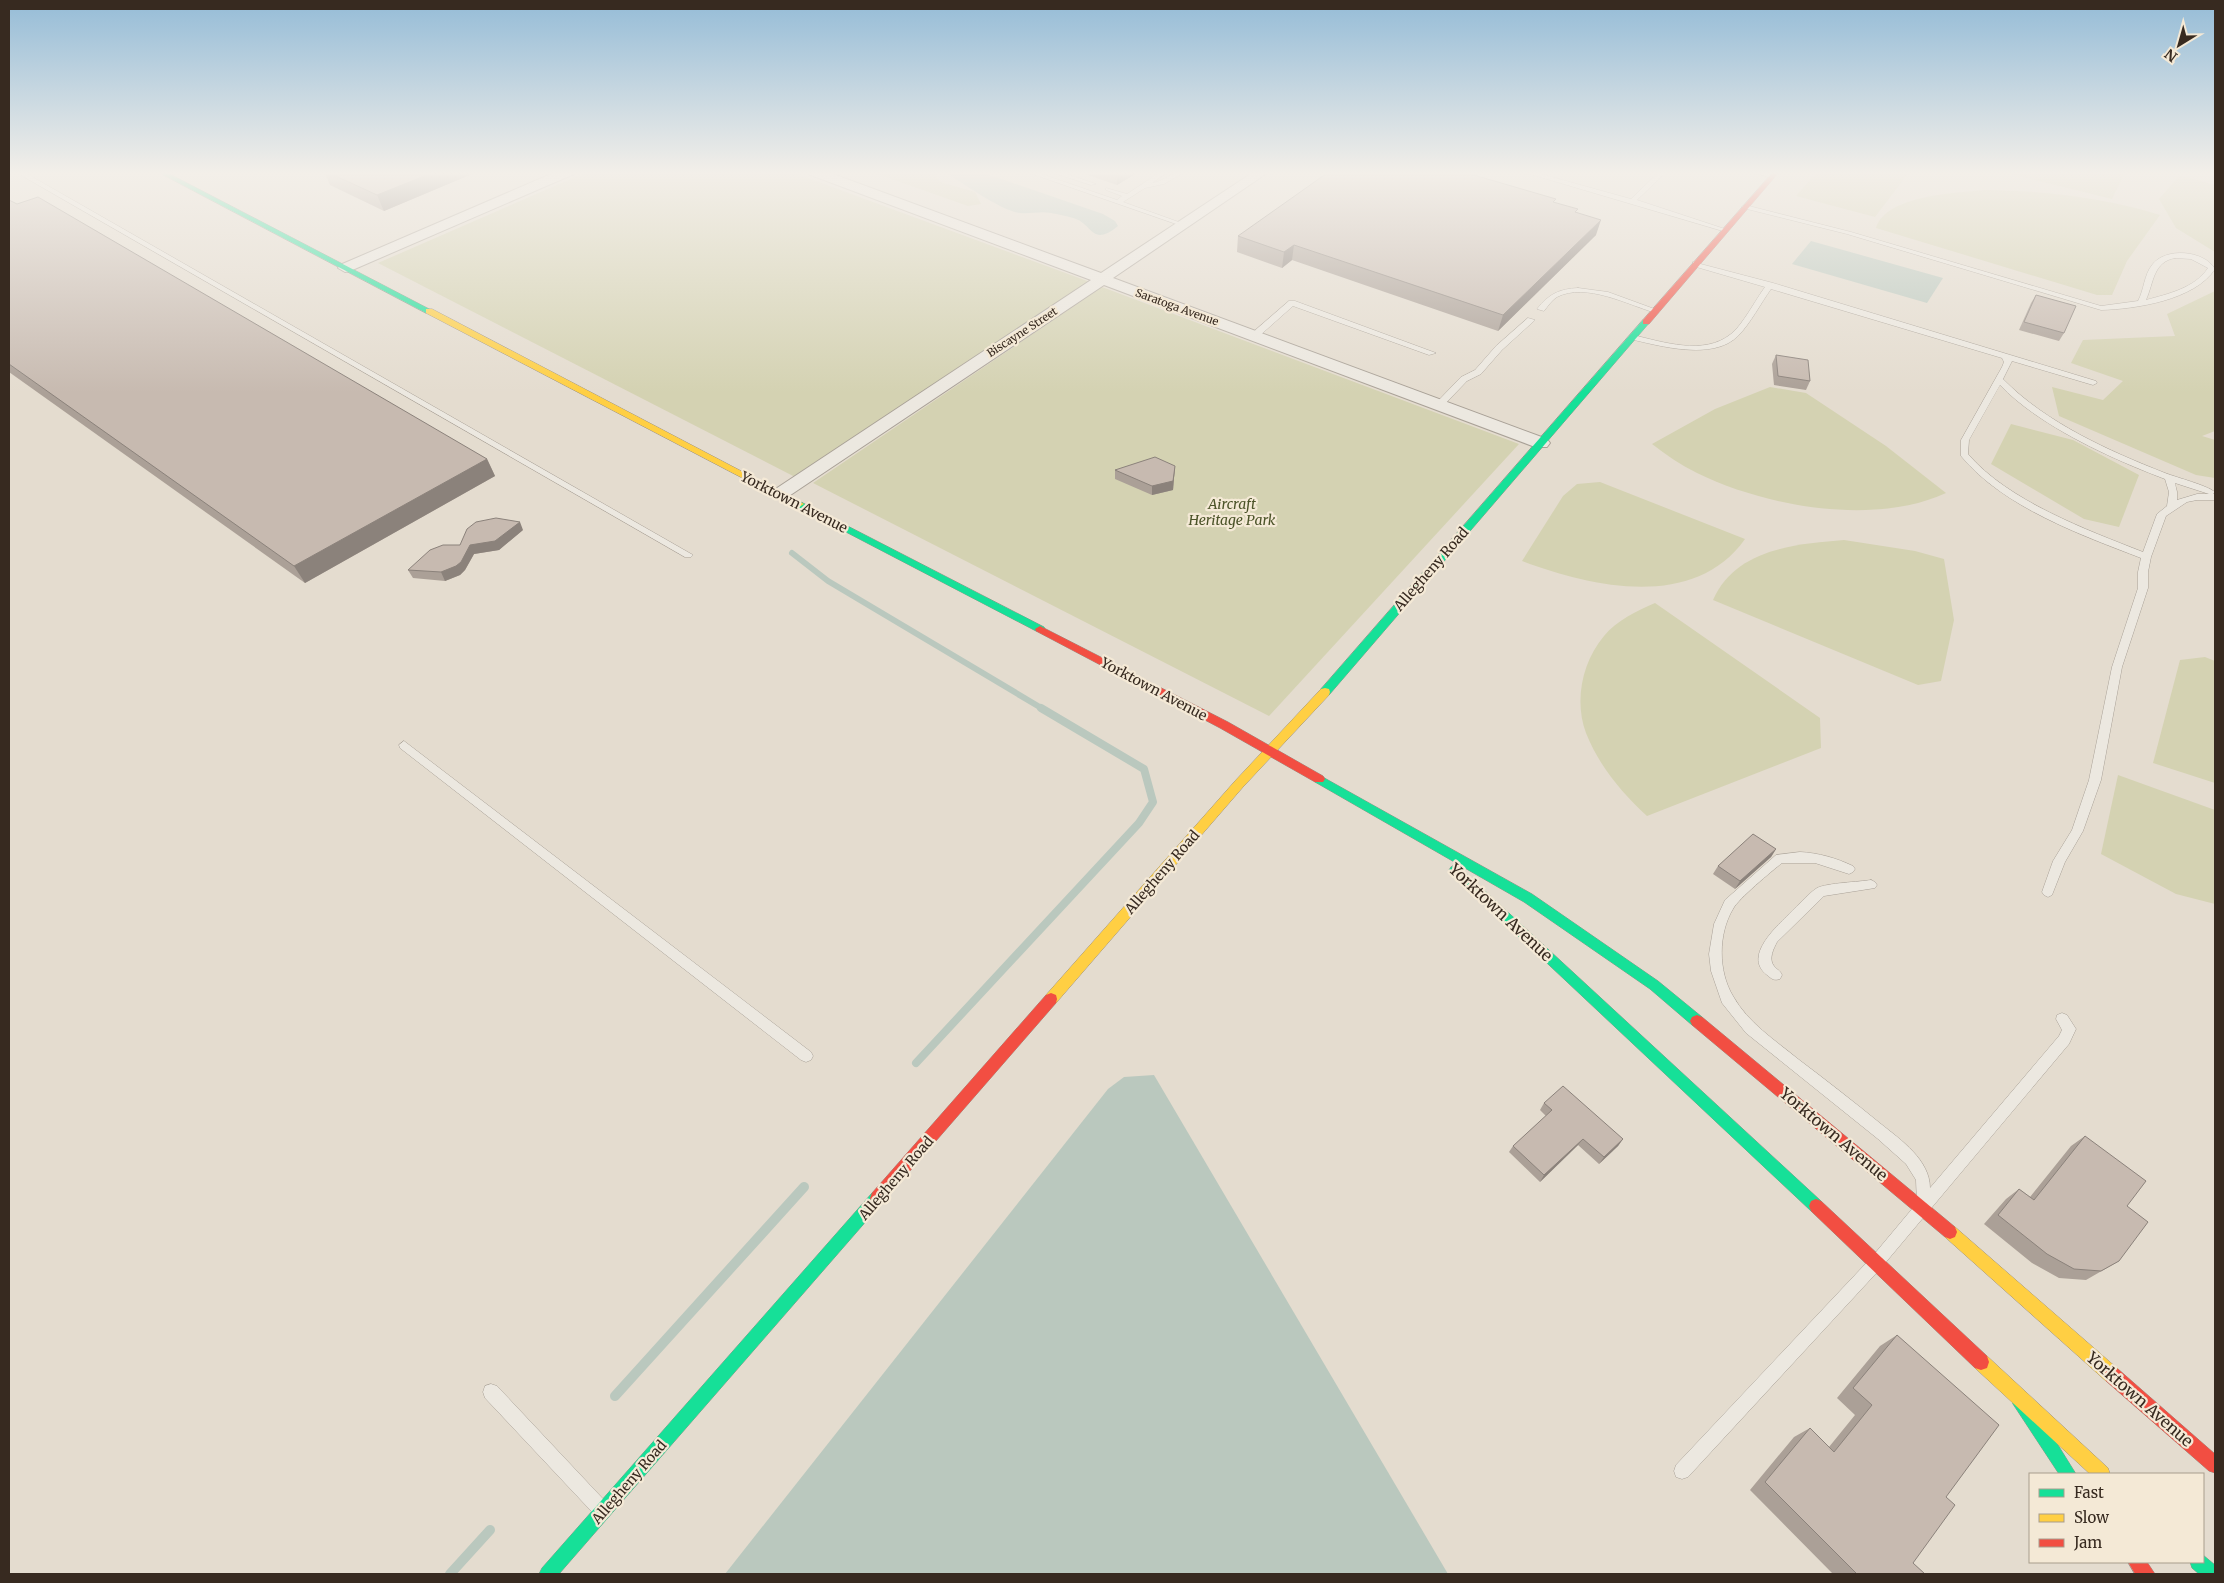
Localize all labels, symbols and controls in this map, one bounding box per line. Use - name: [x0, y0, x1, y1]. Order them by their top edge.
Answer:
- north arrow: [2154, 20, 2204, 70]
- text: N: [2161, 45, 2181, 66]
- street label: Saratoga Avenue: [1133, 285, 1221, 329]
- street label: Biscayne Street: [984, 304, 1060, 360]
- street label: Yorktown Avenue: [736, 467, 851, 537]
- park label: Aircraft Heritage Park: [1188, 495, 1276, 529]
- street label: Allegheny Road: [1389, 523, 1473, 615]
- street label: Yorktown Avenue: [1097, 653, 1210, 725]
- street label: Allegheny Road: [1120, 826, 1204, 918]
- street label: Yorktown Avenue: [1444, 858, 1557, 965]
- street label: Yorktown Avenue: [1775, 1082, 1892, 1185]
- street label: Allegheny Road: [854, 1132, 938, 1224]
- street label: Yorktown Avenue: [2082, 1347, 2197, 1451]
- street label: Allegheny Road: [587, 1436, 671, 1528]
- legend: [2029, 1473, 2204, 1563]
- text: Fast: [2074, 1483, 2104, 1502]
- text: Slow: [2074, 1508, 2109, 1527]
- text: Jam: [2073, 1533, 2102, 1552]

